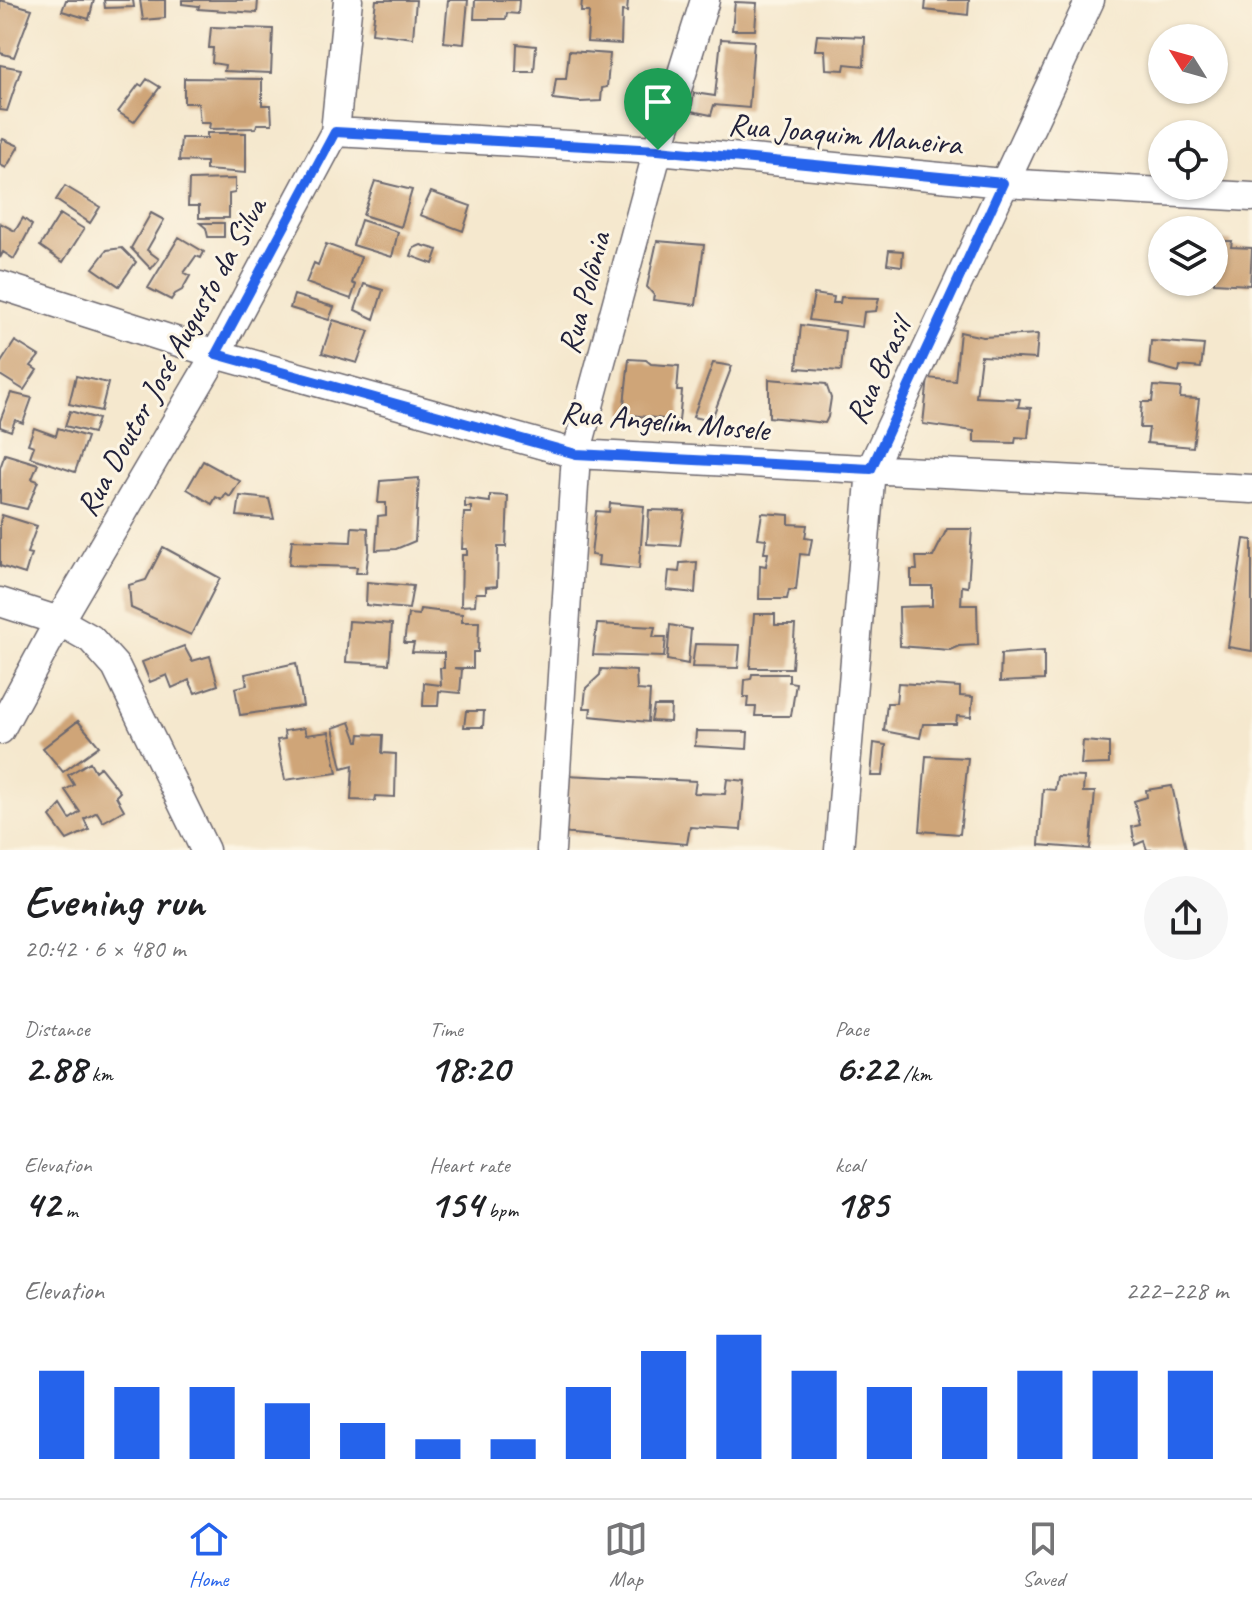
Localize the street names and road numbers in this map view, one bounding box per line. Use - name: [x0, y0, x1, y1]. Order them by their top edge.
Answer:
- street label: Rua Joaquim Maneira: [727, 103, 965, 165]
- street label: Rua Doutor José Augusto da Silva: [66, 188, 277, 523]
- street label: Rua Polônia: [548, 226, 620, 358]
- street label: Rua Brasil: [836, 307, 923, 430]
- street label: Rua Angelim Mosele: [559, 391, 774, 451]

